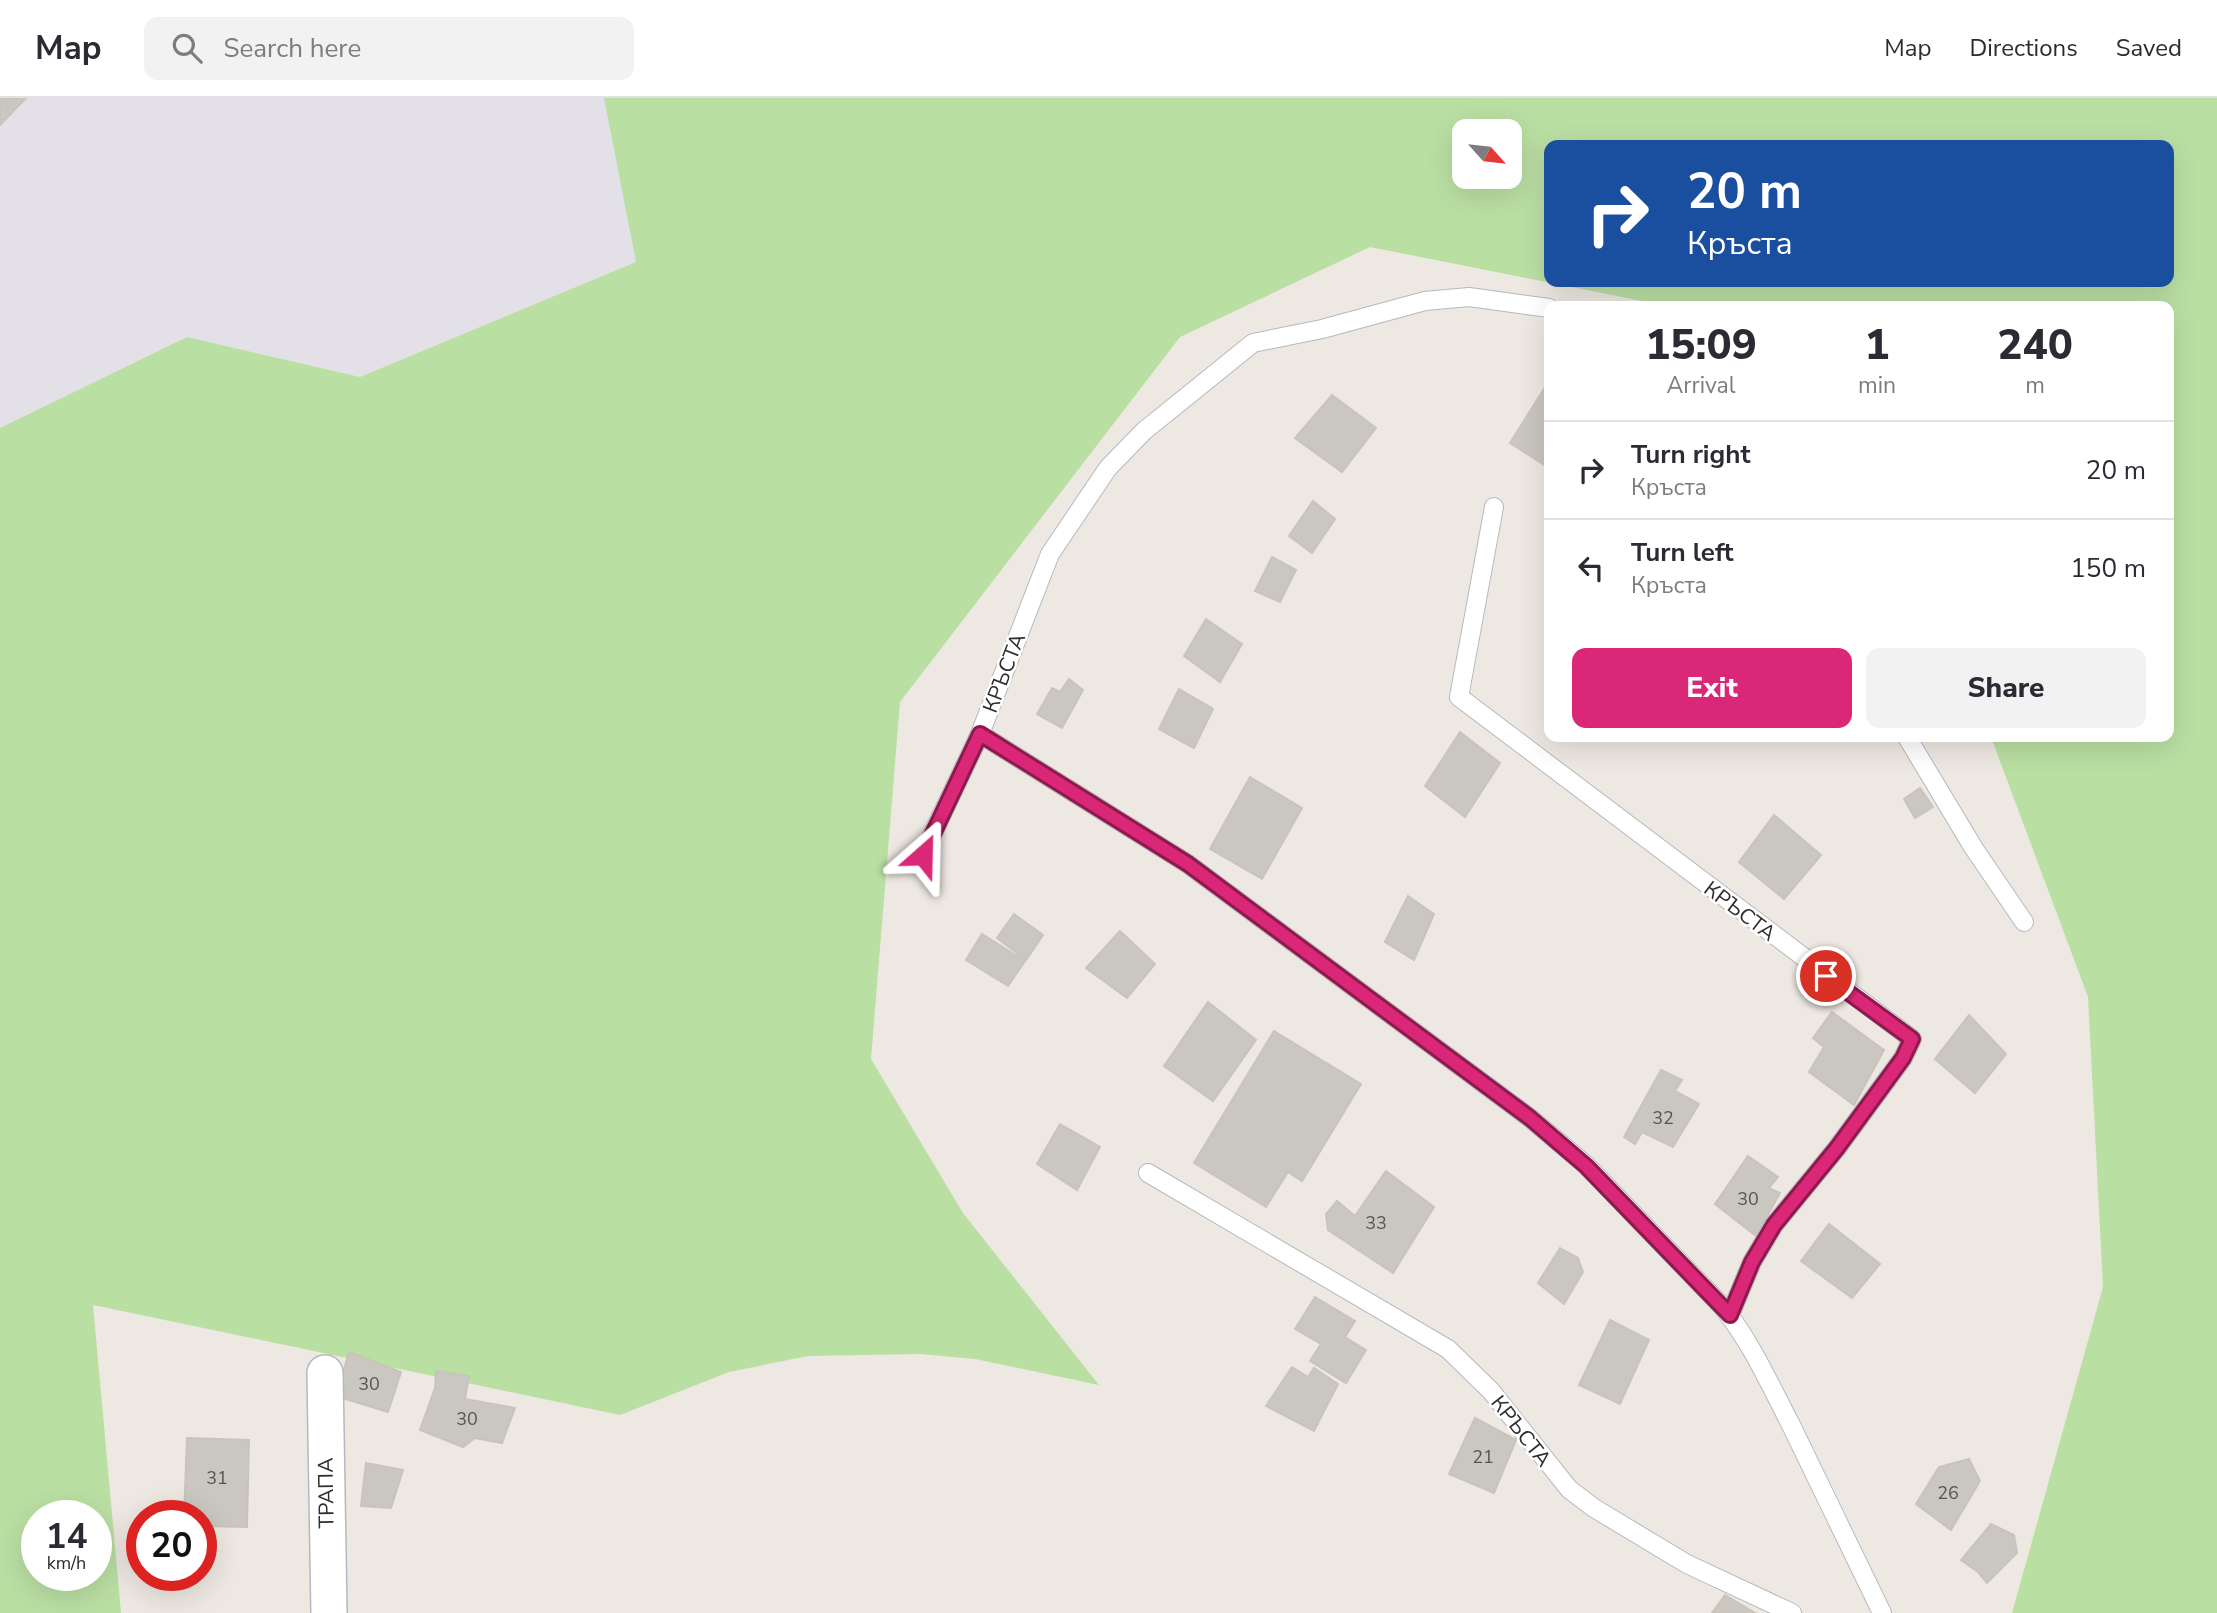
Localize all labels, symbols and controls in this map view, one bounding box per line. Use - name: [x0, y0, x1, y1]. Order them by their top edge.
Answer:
- search box: [144, 17, 634, 80]
- text: Map: [35, 26, 102, 71]
- icon: search: [168, 29, 206, 67]
- text: Search here: [224, 31, 361, 66]
- text: Map: [1884, 32, 1931, 64]
- text: Directions: [1969, 32, 2078, 64]
- text: Saved: [2116, 32, 2182, 64]
- north arrow: [1452, 119, 1522, 189]
- map controls: [1452, 119, 1522, 189]
- text: 20 m: [1687, 158, 1802, 225]
- icon: right: [1572, 168, 1663, 259]
- text: Кръста: [1687, 222, 1793, 265]
- text: 15:09: [1645, 317, 1757, 374]
- text: 1: [1864, 317, 1890, 374]
- text: 240: [1997, 317, 2073, 374]
- text: Arrival: [1666, 370, 1736, 401]
- text: min: [1858, 370, 1896, 401]
- text: m: [2025, 370, 2045, 401]
- text: Turn right: [1631, 437, 1750, 472]
- icon: right: [1572, 451, 1610, 489]
- text: 20 m: [2086, 453, 2146, 488]
- text: Кръста: [1631, 472, 1707, 503]
- text: Turn left: [1631, 535, 1734, 570]
- icon: left: [1572, 549, 1610, 587]
- text: 150 m: [2070, 551, 2146, 586]
- text: Кръста: [1631, 570, 1707, 601]
- street label: КРЪСТА: [976, 629, 1032, 717]
- button: Exit: [1572, 648, 1852, 728]
- button: Share: [1866, 648, 2146, 728]
- position arrow: [886, 818, 960, 892]
- street label: КРЪСТА: [1698, 875, 1782, 947]
- pin: [1796, 946, 1856, 1006]
- icon: arrive: [1807, 957, 1845, 995]
- house number: 32: [1652, 1106, 1674, 1130]
- house number: 30: [1737, 1187, 1759, 1211]
- house number: 33: [1365, 1211, 1387, 1235]
- house number: 30: [358, 1372, 380, 1396]
- street label: КРЪСТА: [1484, 1390, 1558, 1472]
- house number: 30: [456, 1407, 478, 1431]
- house number: 21: [1472, 1445, 1494, 1469]
- street label: ТРАПА: [311, 1457, 341, 1529]
- house number: 31: [206, 1466, 228, 1490]
- house number: 26: [1937, 1481, 1959, 1505]
- speed limit sign: 20: [126, 1500, 217, 1591]
- text: 14: [45, 1513, 88, 1560]
- text: km/h: [47, 1551, 86, 1575]

